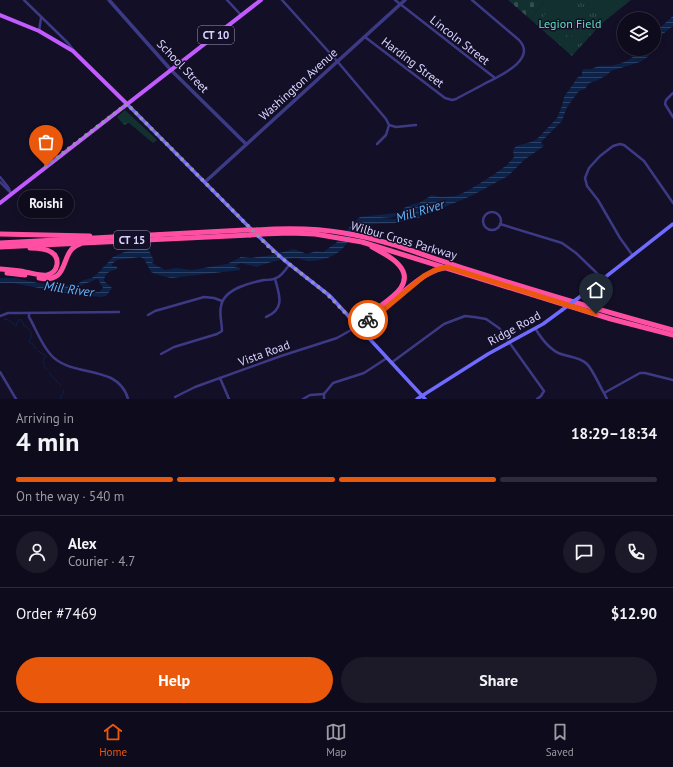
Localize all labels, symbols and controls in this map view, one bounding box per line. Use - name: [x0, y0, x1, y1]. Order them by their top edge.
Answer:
- street label: Lincoln Street: [427, 12, 493, 68]
- map controls: [617, 12, 661, 56]
- button: layers: [617, 12, 661, 56]
- park label: Legion Field: [539, 16, 601, 31]
- road number: CT 10: [198, 26, 234, 44]
- street label: Harding Street: [379, 34, 447, 90]
- street label: School Street: [154, 36, 212, 96]
- street label: Washington Avenue: [256, 45, 340, 123]
- pin: [29, 125, 63, 166]
- icon: bag: [35, 131, 57, 153]
- callout: Roishi: [18, 190, 74, 218]
- text: Roishi: [29, 195, 63, 212]
- water label: Mill River: [394, 195, 447, 226]
- street label: Wilbur Cross Parkway: [349, 218, 459, 262]
- road number: CT 15: [114, 231, 150, 249]
- pin: [579, 273, 613, 314]
- water label: Mill River: [43, 277, 96, 301]
- icon: home: [585, 279, 607, 301]
- courier: [348, 300, 388, 340]
- street label: Ridge Road: [485, 307, 543, 349]
- icon: bike: [357, 309, 379, 331]
- street label: Vista Road: [235, 337, 292, 370]
- text: Arriving in: [16, 410, 74, 427]
- text: 18:29–18:34: [571, 424, 657, 443]
- text: 4 min: [16, 425, 79, 458]
- text: On the way · 540 m: [16, 488, 124, 505]
- button: person: [16, 531, 58, 573]
- button: chat: [563, 531, 605, 573]
- button: phone: [615, 531, 657, 573]
- text: Alex: [68, 534, 97, 553]
- text: Courier · 4.7: [68, 553, 135, 570]
- text: Order #7469: [16, 604, 97, 623]
- text: $12.90: [611, 604, 657, 623]
- button: Help: [16, 657, 333, 703]
- button: Share: [341, 657, 657, 703]
- tab: Home: [99, 721, 127, 759]
- tab: Map: [325, 721, 347, 759]
- tab: Saved: [546, 721, 574, 759]

